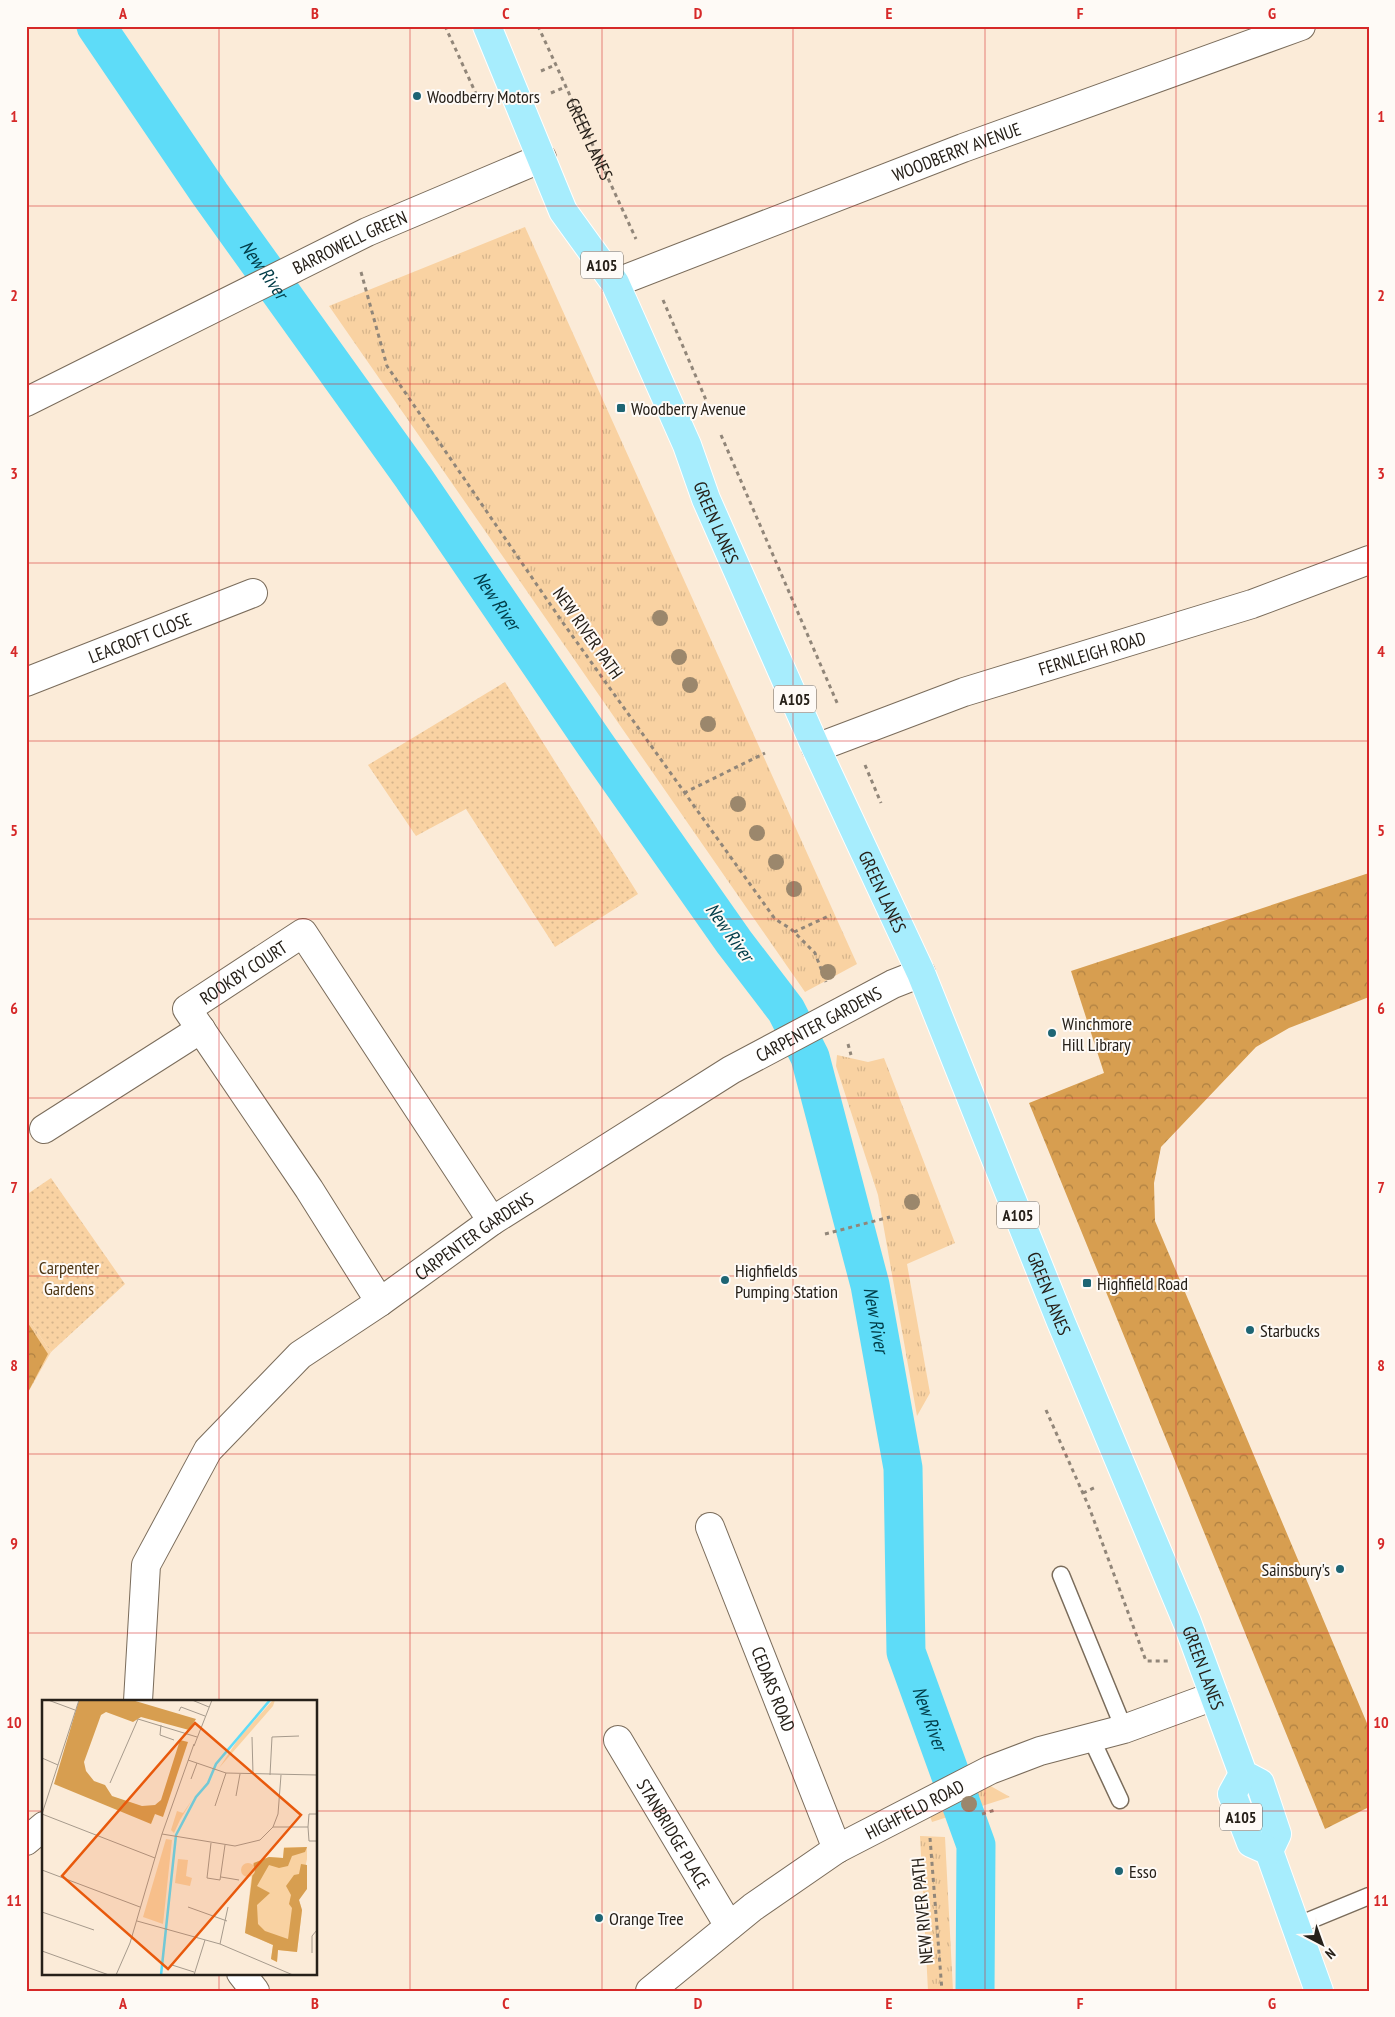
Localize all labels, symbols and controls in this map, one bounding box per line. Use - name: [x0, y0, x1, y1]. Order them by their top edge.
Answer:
- text: A: [118, 3, 128, 23]
- text: B: [311, 3, 319, 23]
- text: C: [502, 3, 510, 23]
- text: D: [694, 3, 703, 23]
- text: E: [886, 3, 893, 23]
- text: F: [1077, 3, 1084, 23]
- text: G: [1268, 3, 1276, 23]
- place label: Woodberry Motors: [427, 85, 540, 108]
- marker: Woodberry Motors: [411, 90, 423, 102]
- street label: GREEN LANES: [561, 94, 619, 184]
- text: 1: [10, 106, 18, 126]
- text: 1: [1377, 106, 1385, 126]
- street label: WOODBERRY AVENUE: [889, 117, 1024, 186]
- street label: BARROWELL GREEN: [288, 205, 410, 279]
- water label: New River: [235, 236, 295, 306]
- road number: A105: [581, 252, 623, 278]
- text: 2: [10, 285, 18, 305]
- text: 2: [1377, 285, 1385, 305]
- place label: Woodberry Avenue: [631, 397, 746, 420]
- marker: Woodberry Avenue: [615, 402, 627, 414]
- text: 3: [10, 463, 18, 483]
- text: 3: [1377, 463, 1385, 483]
- street label: GREEN LANES: [689, 478, 745, 567]
- water label: New River: [469, 566, 528, 637]
- street label: NEW RIVER PATH: [548, 583, 628, 683]
- street label: LEACROFT CLOSE: [85, 607, 194, 668]
- street label: FERNLEIGH ROAD: [1036, 626, 1148, 680]
- text: 4: [10, 641, 18, 661]
- text: 4: [1377, 641, 1385, 661]
- road number: A105: [774, 686, 816, 712]
- text: 5: [10, 820, 18, 840]
- text: 5: [1377, 820, 1385, 840]
- street label: GREEN LANES: [854, 847, 912, 936]
- water label: New River: [701, 898, 761, 968]
- street label: ROOKBY COURT: [195, 935, 291, 1009]
- street label: CARPENTER GARDENS: [751, 981, 886, 1066]
- text: 6: [10, 998, 18, 1018]
- text: 6: [1377, 998, 1385, 1018]
- place label: Winchmore Hill Library: [1062, 1012, 1132, 1056]
- marker: Winchmore Hill Library: [1046, 1027, 1058, 1039]
- text: 7: [10, 1177, 18, 1197]
- text: 7: [1377, 1177, 1385, 1197]
- street label: CARPENTER GARDENS: [410, 1186, 538, 1285]
- road number: A105: [997, 1202, 1039, 1228]
- street label: GREEN LANES: [1022, 1248, 1077, 1339]
- park label: Carpenter Gardens: [39, 1256, 99, 1300]
- place label: Highfields Pumping Station: [735, 1259, 838, 1303]
- place label: Highfield Road: [1097, 1272, 1188, 1295]
- marker: Highfields Pumping Station: [719, 1274, 731, 1286]
- marker: Highfield Road: [1081, 1277, 1093, 1289]
- water label: New River: [859, 1285, 895, 1358]
- place label: Starbucks: [1260, 1319, 1320, 1342]
- marker: Starbucks: [1244, 1324, 1256, 1336]
- text: 8: [10, 1355, 18, 1375]
- text: 8: [1377, 1355, 1385, 1375]
- text: 9: [10, 1533, 18, 1553]
- text: 9: [1377, 1533, 1385, 1553]
- place label: Sainsbury's: [1261, 1558, 1330, 1581]
- marker: Sainsbury's: [1334, 1563, 1346, 1575]
- street label: GREEN LANES: [1178, 1623, 1230, 1713]
- street label: CEDARS ROAD: [747, 1643, 801, 1735]
- water label: New River: [907, 1683, 954, 1756]
- inset map: [42, 1700, 318, 1974]
- text: 10: [6, 1712, 22, 1732]
- text: 10: [1373, 1712, 1389, 1732]
- street label: STANBRIDGE PLACE: [632, 1774, 716, 1893]
- street label: HIGHFIELD ROAD: [861, 1774, 968, 1844]
- road number: A105: [1220, 1804, 1262, 1830]
- street label: NEW RIVER PATH: [906, 1857, 938, 1965]
- place label: Esso: [1129, 1860, 1157, 1883]
- marker: Esso: [1113, 1865, 1125, 1877]
- text: 11: [6, 1890, 22, 1910]
- text: 11: [1373, 1890, 1389, 1910]
- place label: Orange Tree: [609, 1907, 684, 1930]
- marker: Orange Tree: [593, 1912, 605, 1924]
- north arrow: [1298, 1920, 1348, 1970]
- text: N: [1322, 1945, 1339, 1963]
- text: A: [118, 1993, 128, 2013]
- text: B: [311, 1993, 319, 2013]
- text: C: [502, 1993, 510, 2013]
- text: D: [694, 1993, 703, 2013]
- text: E: [886, 1993, 893, 2013]
- text: F: [1077, 1993, 1084, 2013]
- text: G: [1268, 1993, 1276, 2013]

